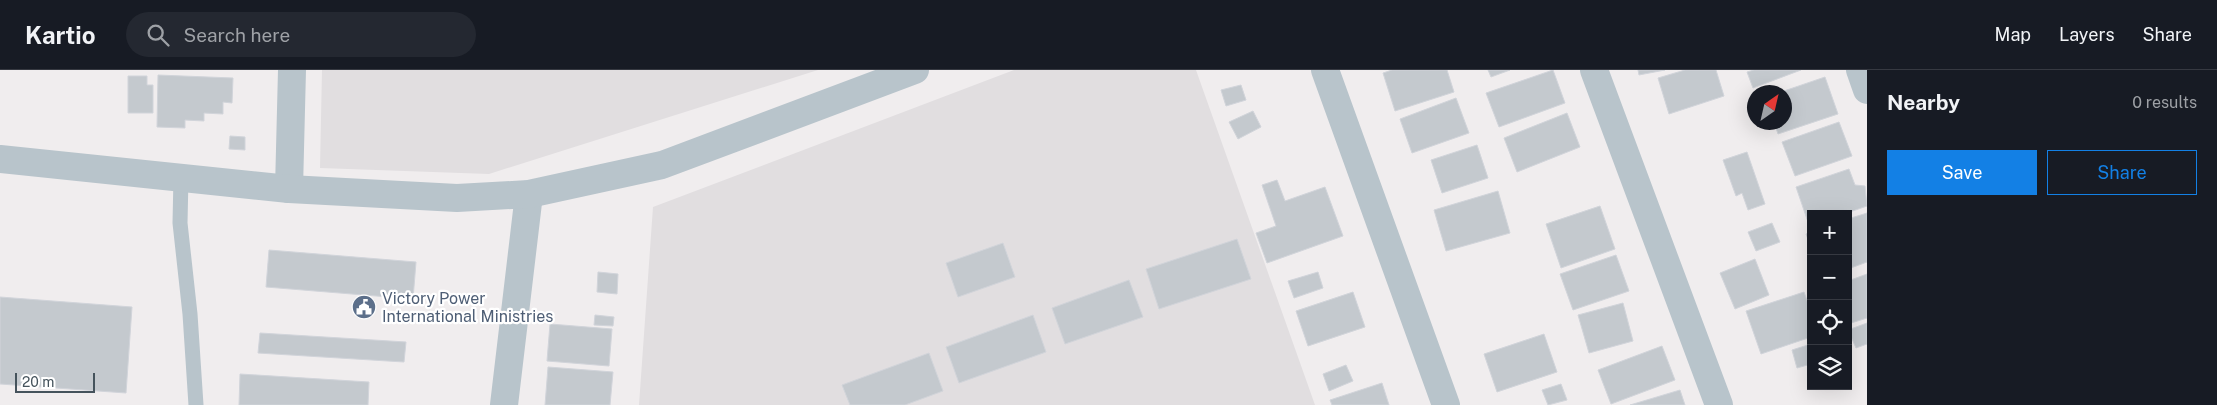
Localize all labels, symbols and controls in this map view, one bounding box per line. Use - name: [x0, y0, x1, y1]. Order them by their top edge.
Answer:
- search box: [126, 12, 476, 57]
- text: Kartio: [25, 21, 96, 49]
- icon: search: [144, 21, 172, 49]
- text: Search here: [184, 24, 290, 46]
- text: Map: [1995, 24, 2031, 45]
- text: Layers: [2059, 24, 2115, 45]
- text: Share: [2143, 24, 2192, 45]
- north arrow: [1747, 85, 1792, 130]
- text: Nearby: [1887, 90, 1960, 115]
- text: 0 results: [2132, 93, 2197, 112]
- button: Save: [1887, 150, 2037, 195]
- button: Share: [2047, 150, 2197, 195]
- map controls: [1807, 210, 1852, 390]
- button: +: [1807, 210, 1852, 255]
- button: −: [1807, 255, 1852, 300]
- place label: Victory Power International Ministries: [382, 289, 553, 326]
- public building icon: Victory Power International Ministries: [351, 294, 377, 320]
- button: locate: [1807, 300, 1852, 345]
- button: layers: [1807, 345, 1852, 390]
- scale bar: [15, 370, 95, 393]
- text: 20 m: [22, 374, 54, 390]

